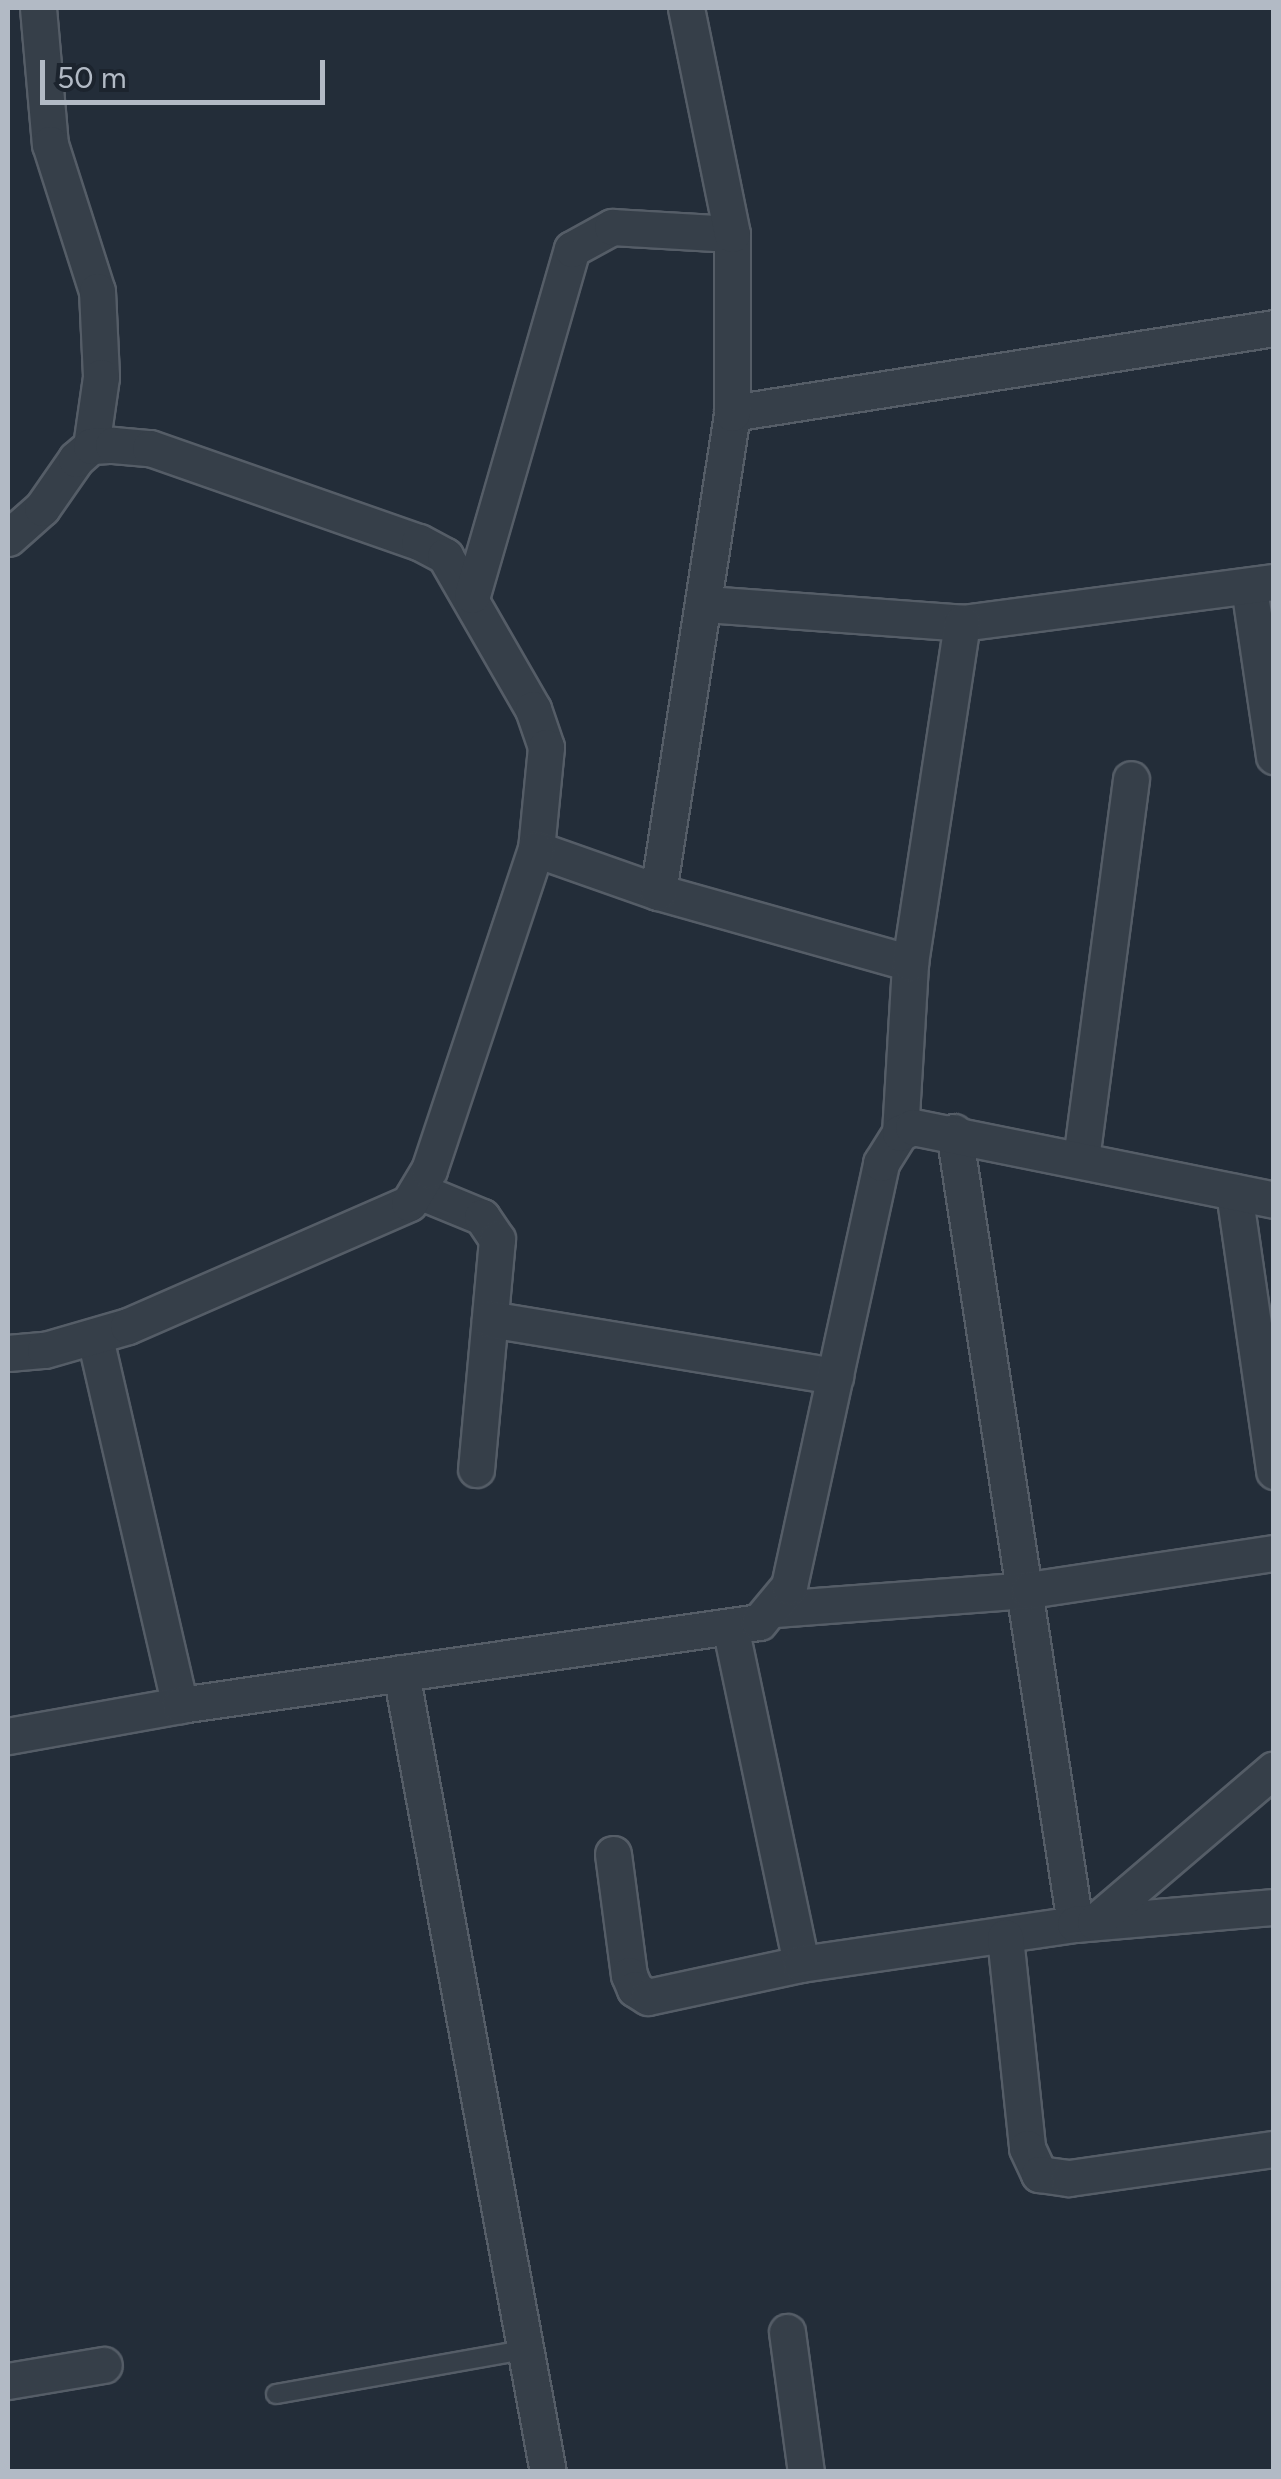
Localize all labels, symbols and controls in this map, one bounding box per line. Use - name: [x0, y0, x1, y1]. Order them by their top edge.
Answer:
- scale bar: [45, 40, 330, 102]
- text: 50 m: [57, 59, 126, 96]

